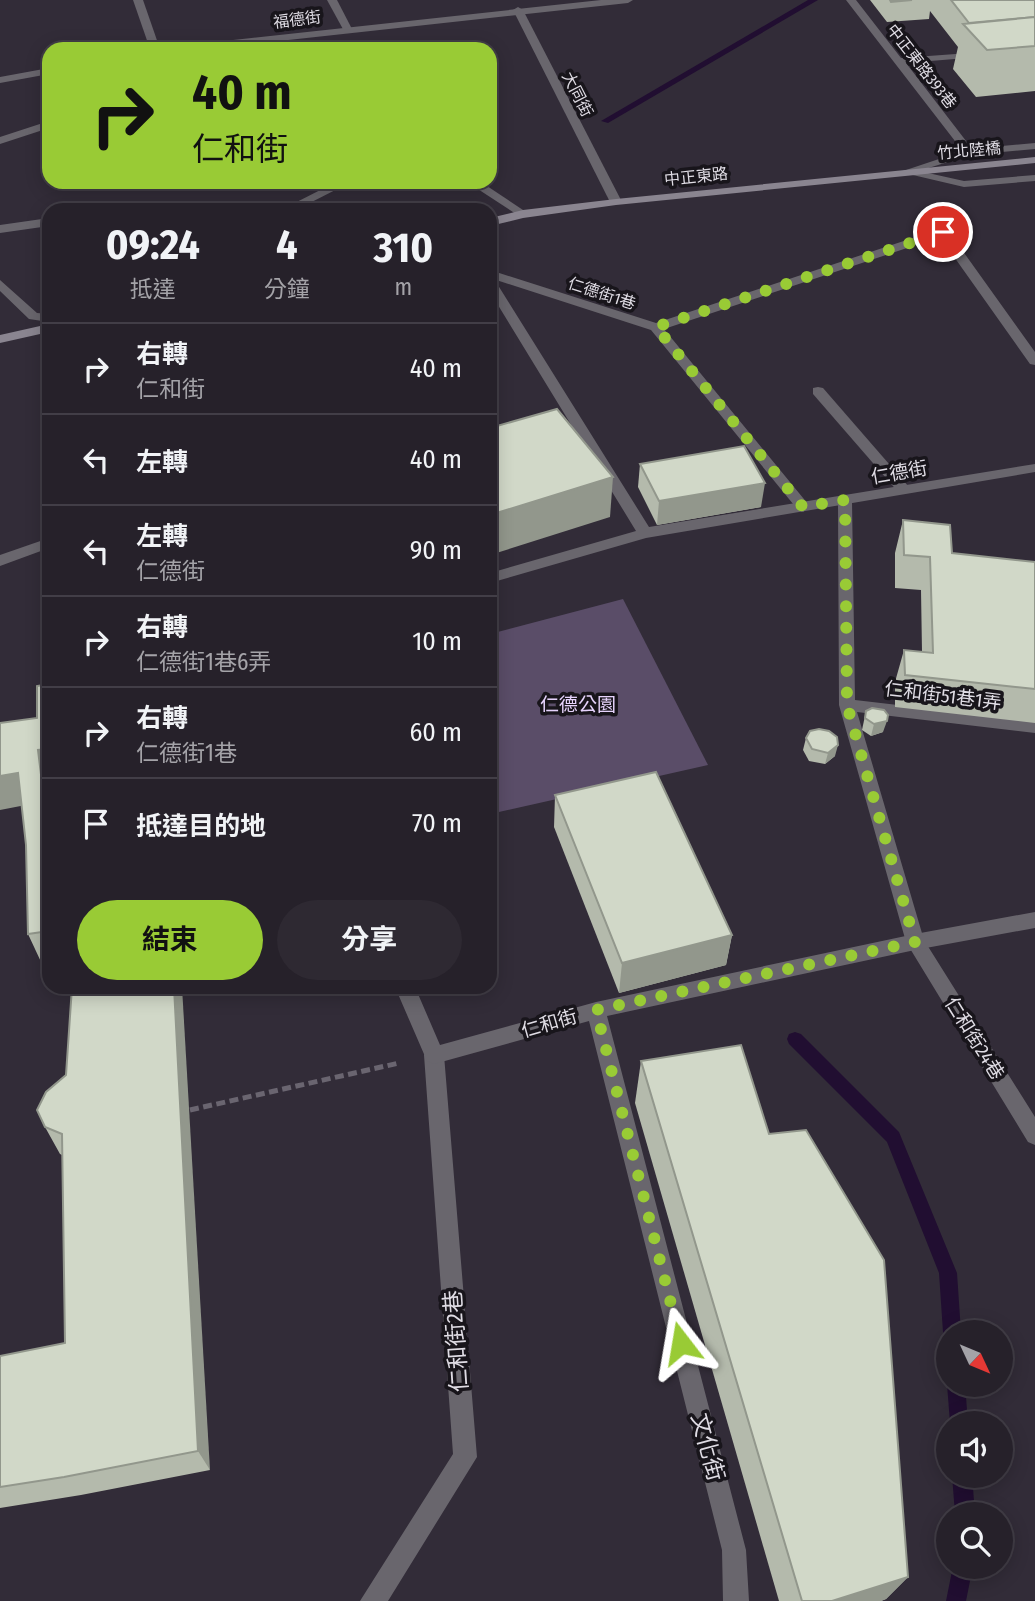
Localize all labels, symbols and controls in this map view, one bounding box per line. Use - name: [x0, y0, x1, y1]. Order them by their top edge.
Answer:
- street label: 福德街: [272, 7, 322, 32]
- street label: 中正東路393巷: [883, 20, 960, 112]
- text: 40 m: [192, 63, 292, 122]
- street label: 大同街: [558, 69, 597, 120]
- icon: right: [77, 70, 168, 161]
- text: 仁和街: [192, 130, 288, 168]
- street label: 竹北陸橋: [936, 138, 1002, 163]
- street label: 中正東路: [663, 164, 729, 189]
- pin: [913, 202, 973, 262]
- icon: arrive: [924, 213, 962, 251]
- text: 09:24: [106, 220, 200, 270]
- text: 4: [276, 220, 297, 270]
- text: 310: [373, 223, 433, 273]
- text: m: [394, 273, 412, 301]
- street label: 仁德街1巷: [566, 274, 638, 313]
- text: 抵達: [130, 275, 176, 303]
- text: 分鐘: [264, 275, 310, 303]
- text: 右轉: [136, 339, 188, 370]
- icon: right: [77, 350, 115, 388]
- text: 40 m: [410, 353, 462, 384]
- text: 仁和街: [136, 375, 205, 403]
- icon: left: [77, 441, 115, 479]
- text: 40 m: [410, 444, 462, 475]
- text: 左轉: [136, 447, 188, 478]
- street label: 仁德街: [869, 456, 929, 489]
- text: 左轉: [136, 521, 188, 552]
- icon: left: [77, 532, 115, 570]
- text: 90 m: [410, 535, 462, 566]
- text: 仁德街: [136, 557, 205, 585]
- text: 右轉: [136, 612, 188, 643]
- icon: right: [77, 623, 115, 661]
- text: 10 m: [412, 626, 462, 657]
- text: 仁德街1巷6弄: [136, 648, 271, 676]
- street label: 仁和街51巷1弄: [883, 677, 1003, 714]
- park label: 仁德公園: [540, 693, 616, 716]
- text: 右轉: [136, 703, 188, 734]
- icon: right: [77, 714, 115, 752]
- text: 60 m: [409, 717, 462, 748]
- text: 仁德街1巷: [136, 739, 237, 767]
- icon: arrive: [77, 805, 115, 843]
- text: 70 m: [412, 808, 462, 839]
- text: 抵達目的地: [136, 811, 266, 842]
- button: 結束: [77, 900, 263, 980]
- button: 分享: [277, 900, 462, 980]
- street label: 仁和街24巷: [940, 993, 1009, 1084]
- street label: 仁和街: [519, 1005, 580, 1042]
- street label: 仁和街2巷: [438, 1289, 474, 1393]
- position arrow: [644, 1306, 718, 1380]
- north arrow: [936, 1320, 1013, 1396]
- map controls: [936, 1320, 1013, 1579]
- street label: 文化街: [686, 1410, 730, 1484]
- button: sound: [936, 1411, 1013, 1488]
- button: search: [936, 1502, 1013, 1579]

